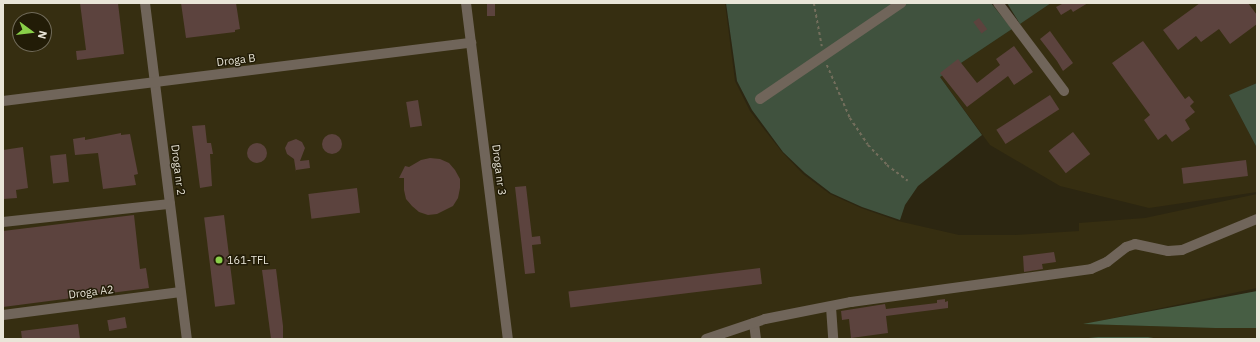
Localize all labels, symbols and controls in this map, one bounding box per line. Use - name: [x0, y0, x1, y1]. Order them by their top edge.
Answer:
- north arrow: [12, 12, 52, 52]
- text: N: [35, 29, 50, 41]
- street label: Droga B: [216, 51, 256, 69]
- street label: Droga nr 2: [168, 144, 188, 196]
- street label: Droga nr 3: [489, 144, 509, 196]
- place label: 161-TFL: [227, 253, 269, 267]
- marker: 161-TFL: [214, 255, 224, 265]
- street label: Droga A2: [68, 283, 114, 301]

